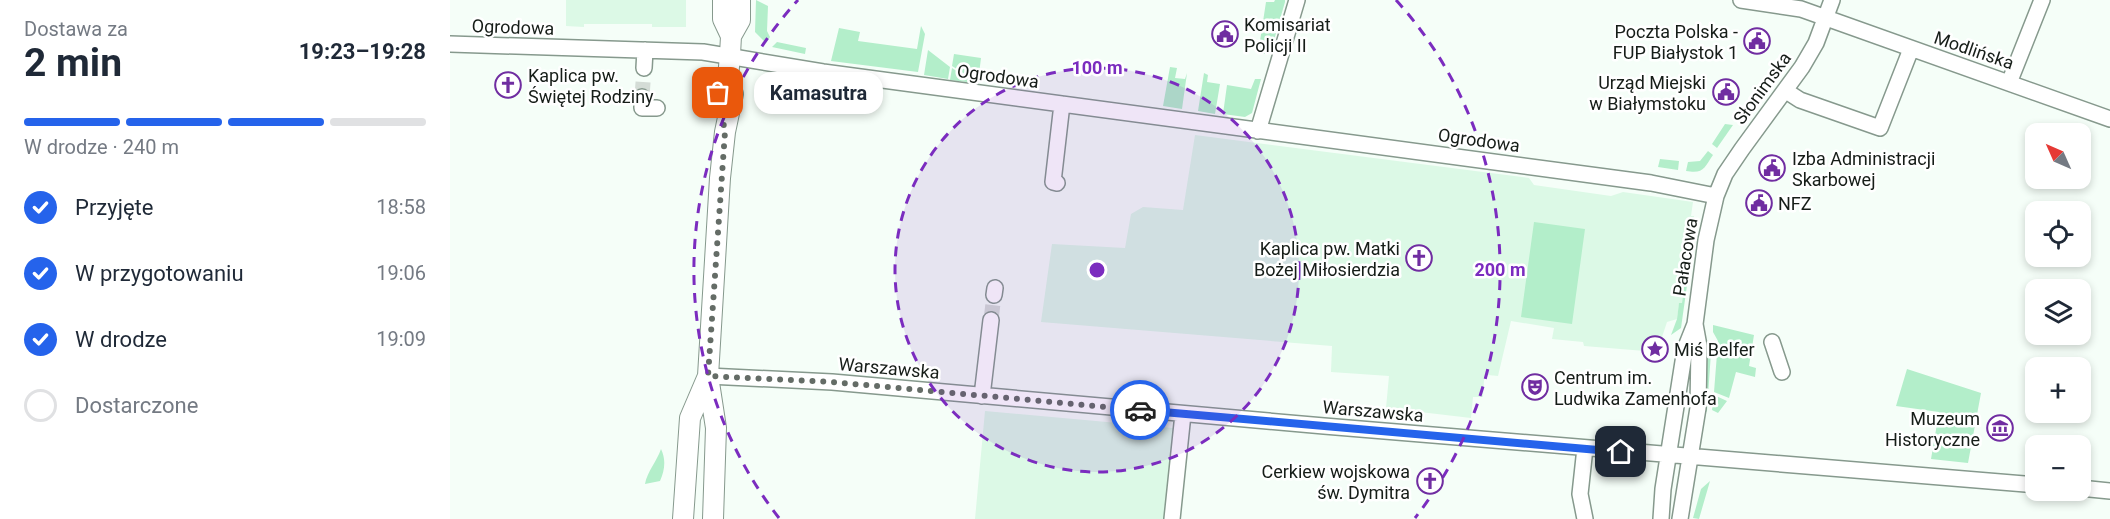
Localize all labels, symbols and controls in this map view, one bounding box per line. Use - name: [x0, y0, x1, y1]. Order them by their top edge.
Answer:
- place label: Komisariat Policji II: [1244, 14, 1331, 56]
- street label: Ogrodowa: [471, 15, 555, 39]
- text: Dostawa za: [24, 17, 128, 41]
- public building icon: Komisariat Policji II: [1210, 19, 1240, 49]
- place label: Poczta Polska - FUP Białystok 1: [1613, 21, 1738, 63]
- public building icon: Poczta Polska - FUP Białystok 1: [1742, 26, 1772, 56]
- street label: Modlińska: [1931, 27, 2017, 73]
- text: 19:23–19:28: [299, 39, 426, 64]
- text: 2 min: [24, 40, 122, 86]
- street label: Słonimska: [1729, 48, 1795, 128]
- text: 100 m: [1071, 57, 1123, 78]
- street label: Ogrodowa: [956, 60, 1040, 92]
- place label: Kaplica pw. Świętej Rodziny: [528, 65, 654, 107]
- pin: [692, 67, 743, 118]
- church icon: Kaplica pw. Świętej Rodziny: [493, 70, 523, 100]
- callout: Kamasutra: [754, 72, 883, 114]
- place label: Urząd Miejski w Białymstoku: [1589, 72, 1706, 114]
- icon: bag: [701, 76, 734, 109]
- public building icon: Urząd Miejski w Białymstoku: [1711, 77, 1741, 107]
- text: Kamasutra: [770, 81, 867, 105]
- north arrow: [2025, 123, 2091, 189]
- map controls: [2025, 123, 2091, 501]
- street label: Ogrodowa: [1437, 124, 1521, 156]
- text: W drodze · 240 m: [24, 135, 179, 159]
- place label: Izba Administracji Skarbowej: [1792, 148, 1935, 190]
- public building icon: Izba Administracji Skarbowej: [1757, 153, 1787, 183]
- public building icon: NFZ: [1744, 188, 1774, 218]
- icon: check: [24, 191, 57, 224]
- place label: NFZ: [1778, 193, 1812, 214]
- text: Przyjęte: [75, 195, 153, 220]
- text: 18:58: [376, 195, 426, 219]
- button: locate: [2025, 201, 2091, 267]
- street label: Pałacowa: [1668, 216, 1702, 298]
- place label: Kaplica pw. Matki Bożej Miłosierdzia: [1254, 238, 1400, 280]
- church icon: Kaplica pw. Matki Bożej Miłosierdzia: [1404, 243, 1434, 273]
- icon: check: [24, 257, 57, 290]
- text: 200 m: [1474, 259, 1526, 280]
- centre of rings: [1087, 260, 1107, 280]
- text: W przygotowaniu: [75, 261, 244, 286]
- text: 19:06: [376, 261, 426, 285]
- button: layers: [2025, 279, 2091, 345]
- icon: check: [24, 323, 57, 356]
- text: W drodze: [75, 327, 167, 352]
- text: 19:09: [376, 327, 426, 351]
- place icon: Miś Belfer: [1640, 334, 1670, 364]
- place label: Miś Belfer: [1674, 339, 1755, 360]
- street label: Warszawska: [838, 353, 940, 383]
- button: +: [2025, 357, 2091, 423]
- place label: Centrum im. Ludwika Zamenhofa: [1554, 367, 1717, 409]
- theatre icon: Centrum im. Ludwika Zamenhofa: [1520, 372, 1550, 402]
- courier: [1110, 380, 1170, 440]
- text: Dostarczone: [75, 393, 198, 418]
- icon: car: [1124, 394, 1157, 427]
- street label: Warszawska: [1322, 396, 1424, 426]
- place label: Muzeum Historyczne: [1885, 408, 1980, 450]
- museum icon: Muzeum Historyczne: [1985, 413, 2015, 443]
- pin: [1595, 426, 1646, 477]
- icon: home: [1604, 435, 1637, 468]
- button: −: [2025, 435, 2091, 501]
- place label: Cerkiew wojskowa św. Dymitra: [1262, 461, 1410, 503]
- church icon: Cerkiew wojskowa św. Dymitra: [1415, 466, 1445, 496]

